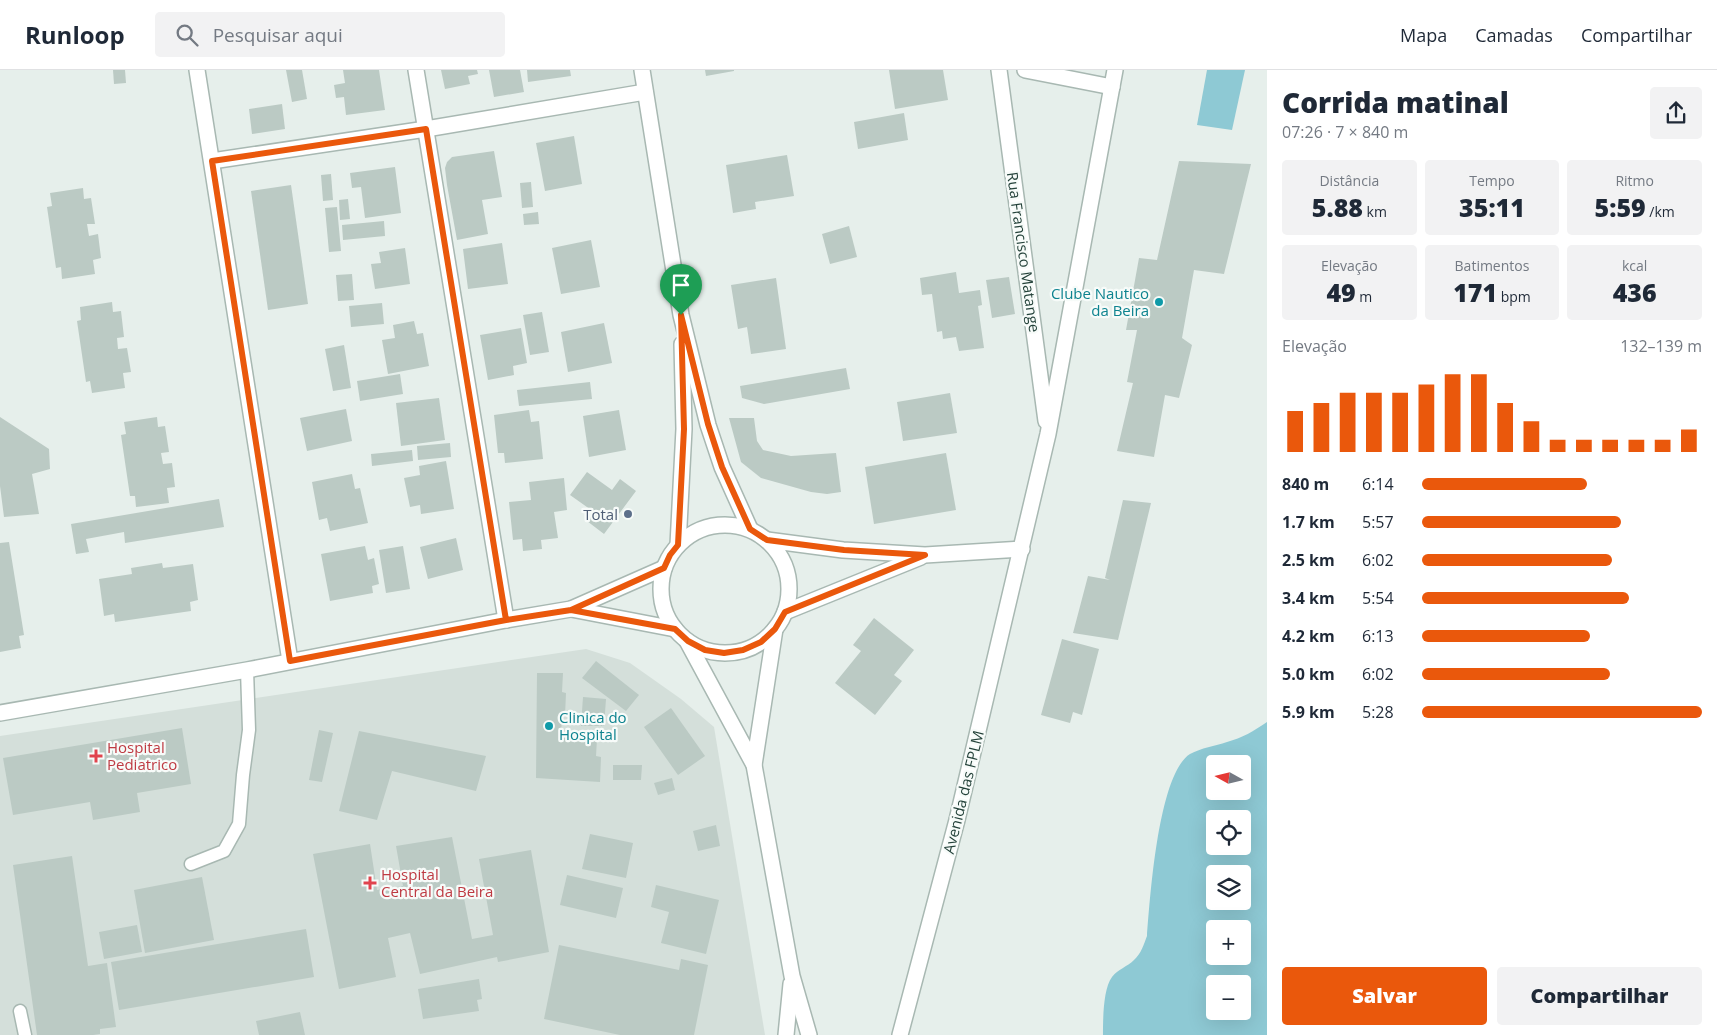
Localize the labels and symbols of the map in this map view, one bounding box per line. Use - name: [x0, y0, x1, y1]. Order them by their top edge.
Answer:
- street label: Rua Francisco Matange: [1003, 171, 1045, 333]
- pin: [660, 264, 702, 315]
- place label: Clube Nautico da Beira: [1051, 283, 1149, 320]
- marker: Clube Nautico da Beira: [1153, 296, 1165, 308]
- place label: Total: [583, 504, 618, 524]
- marker: Total: [622, 508, 634, 520]
- place label: Clinica do Hospital: [559, 707, 627, 744]
- marker: Clinica do Hospital: [543, 720, 555, 732]
- street label: Avenida das FPLM: [938, 728, 988, 856]
- place label: Hospital Pediatrico: [107, 737, 177, 774]
- marker: Hospital Pediatrico: [89, 749, 103, 763]
- north arrow: [1206, 755, 1251, 800]
- place label: Hospital Central da Beira: [381, 864, 493, 901]
- marker: Hospital Central da Beira: [363, 876, 377, 890]

